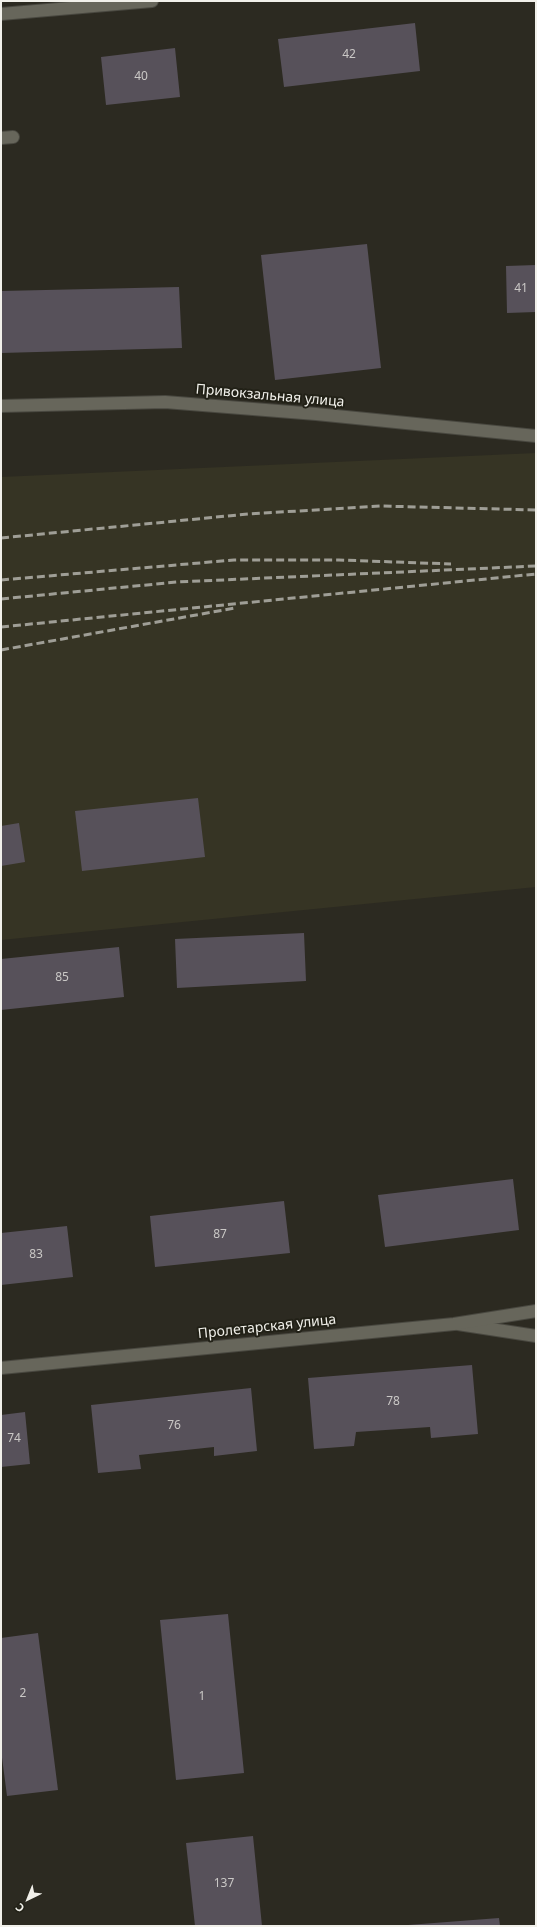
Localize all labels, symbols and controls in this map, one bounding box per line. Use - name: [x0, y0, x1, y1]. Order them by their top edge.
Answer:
- house number: 42: [342, 48, 356, 62]
- house number: 40: [134, 70, 148, 84]
- house number: 41: [514, 282, 528, 296]
- street label: Привокзальная улица: [195, 381, 345, 411]
- house number: 85: [55, 971, 69, 985]
- house number: 87: [213, 1228, 227, 1242]
- house number: 83: [29, 1248, 43, 1262]
- street label: Пролетарская улица: [197, 1311, 337, 1343]
- house number: 78: [386, 1395, 400, 1409]
- house number: 76: [167, 1419, 181, 1433]
- house number: 74: [7, 1432, 21, 1446]
- house number: 2: [20, 1687, 26, 1701]
- house number: 1: [199, 1690, 205, 1704]
- house number: 137: [214, 1877, 234, 1891]
- north arrow: [8, 1879, 48, 1919]
- text: С: [12, 1900, 27, 1916]

